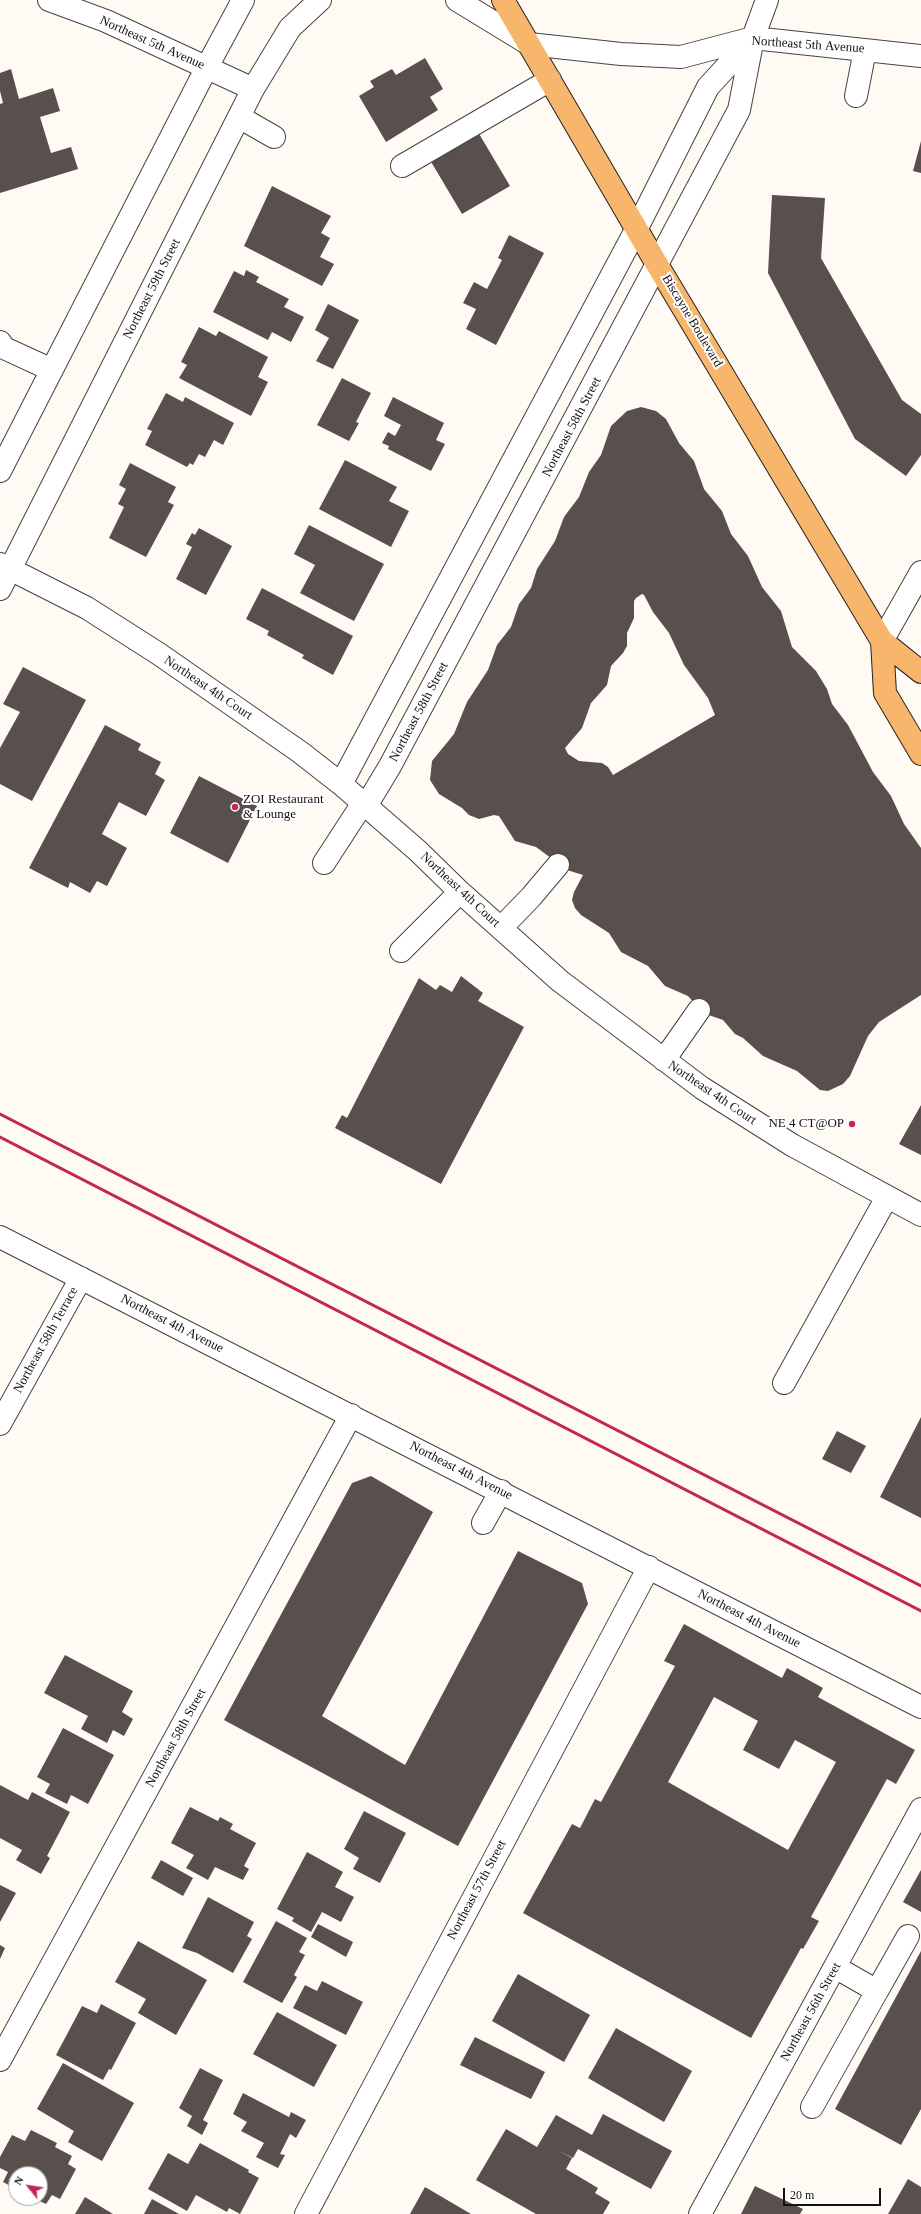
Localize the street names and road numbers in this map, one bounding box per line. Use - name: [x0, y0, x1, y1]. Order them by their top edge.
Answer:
- street label: Northeast 5th Avenue: [97, 13, 207, 73]
- street label: Northeast 5th Avenue: [751, 33, 865, 57]
- street label: Northeast 59th Street: [120, 236, 184, 342]
- street label: Biscayne Boulevard: [658, 272, 726, 370]
- street label: Northeast 58th Street: [539, 375, 605, 479]
- street label: Northeast 4th Court: [161, 653, 255, 723]
- street label: Northeast 58th Street: [386, 660, 452, 764]
- street label: Northeast 4th Court: [417, 849, 503, 931]
- street label: Northeast 4th Court: [665, 1058, 759, 1128]
- street label: Northeast 58th Terrace: [10, 1284, 82, 1396]
- street label: Northeast 4th Avenue: [118, 1291, 226, 1357]
- street label: Northeast 4th Avenue: [407, 1438, 515, 1504]
- street label: Northeast 4th Avenue: [695, 1586, 803, 1652]
- street label: Northeast 58th Street: [142, 1686, 210, 1790]
- street label: Northeast 57th Street: [444, 1838, 510, 1942]
- street label: Northeast 56th Street: [777, 1960, 845, 2064]

